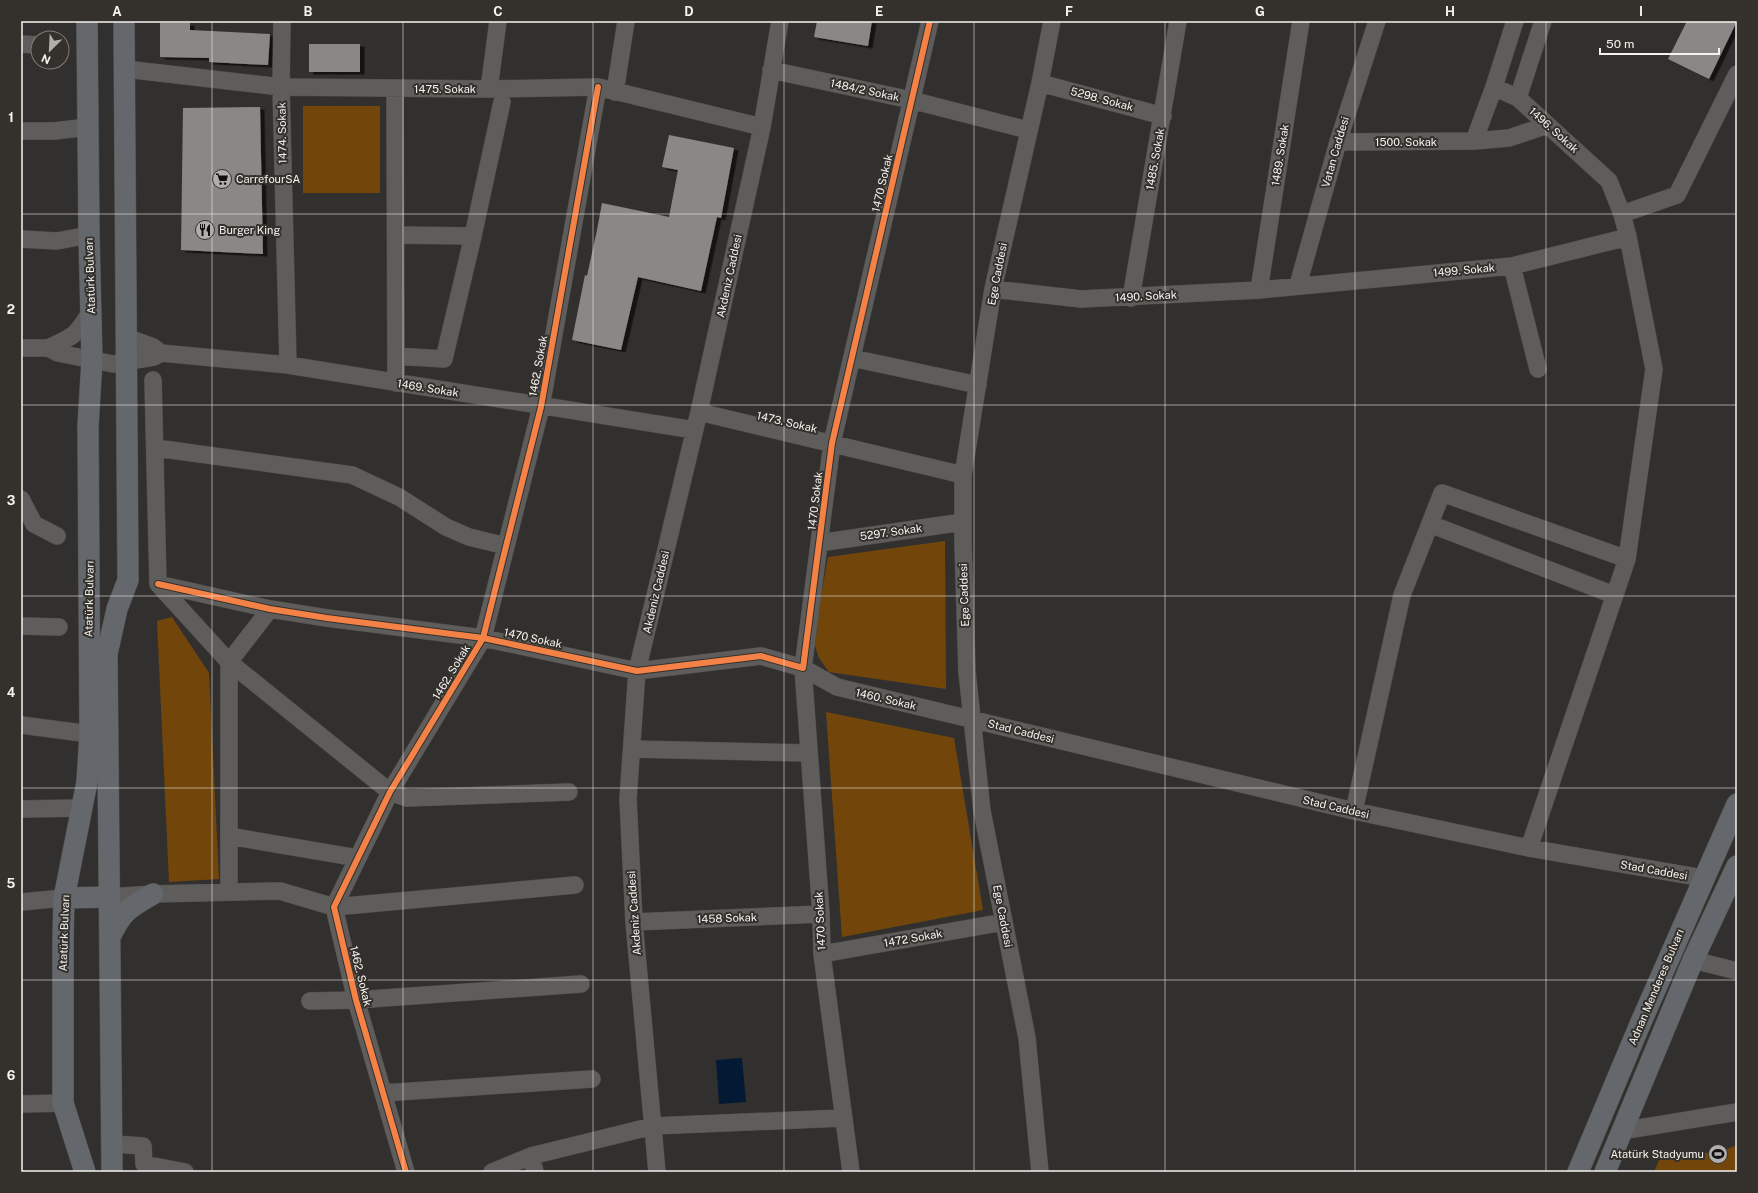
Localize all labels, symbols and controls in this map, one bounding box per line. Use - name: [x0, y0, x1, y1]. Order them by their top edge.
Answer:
- text: A: [112, 4, 122, 19]
- text: B: [304, 4, 313, 19]
- text: C: [493, 4, 503, 19]
- text: D: [684, 4, 694, 19]
- text: E: [875, 4, 883, 19]
- text: F: [1065, 4, 1073, 19]
- text: G: [1255, 4, 1265, 19]
- text: H: [1445, 4, 1455, 19]
- text: I: [1639, 4, 1643, 19]
- north arrow: [30, 30, 70, 70]
- scale bar: [1600, 30, 1719, 56]
- text: 50 m: [1606, 37, 1634, 51]
- text: N: [40, 52, 52, 66]
- street label: 1484/2 Sokak: [829, 77, 901, 103]
- street label: 1475. Sokak: [414, 83, 476, 95]
- street label: 5298. Sokak: [1069, 85, 1135, 113]
- street label: 1474. Sokak: [275, 102, 289, 164]
- street label: 1496. Sokak: [1527, 105, 1581, 155]
- text: 1: [8, 110, 14, 125]
- street label: Vatan Caddesi: [1319, 115, 1351, 189]
- street label: 1489. Sokak: [1269, 123, 1291, 187]
- street label: 1485. Sokak: [1144, 127, 1166, 191]
- street label: 1500. Sokak: [1375, 136, 1437, 148]
- street label: 1470 Sokak: [870, 153, 894, 213]
- supermarket icon: CarrefourSA: [211, 168, 233, 190]
- place label: CarrefourSA: [236, 173, 301, 185]
- restaurant icon: Burger King: [194, 219, 216, 241]
- place label: Burger King: [219, 224, 280, 236]
- street label: Akdeniz Caddesi: [714, 233, 744, 319]
- street label: Atatürk Bulvarı: [83, 238, 97, 314]
- street label: Ege Caddesi: [985, 242, 1009, 306]
- street label: 1499. Sokak: [1433, 261, 1495, 279]
- street label: 1490. Sokak: [1115, 288, 1177, 304]
- text: 2: [7, 302, 15, 317]
- street label: 1462. Sokak: [527, 335, 549, 397]
- street label: 1469. Sokak: [396, 377, 460, 399]
- street label: 1473. Sokak: [756, 409, 818, 435]
- street label: 1470 Sokak: [805, 471, 825, 531]
- text: 3: [7, 493, 16, 508]
- street label: 5297. Sokak: [859, 522, 923, 542]
- street label: Akdeniz Caddesi: [641, 549, 671, 635]
- street label: Atatürk Bulvarı: [82, 561, 96, 637]
- street label: Ege Caddesi: [957, 563, 971, 627]
- street label: 1470 Sokak: [503, 626, 563, 650]
- street label: 1462. Sokak: [430, 642, 472, 702]
- text: 4: [7, 685, 16, 700]
- street label: 1460. Sokak: [855, 686, 917, 712]
- street label: Stad Caddesi: [987, 717, 1055, 745]
- street label: Stad Caddesi: [1302, 794, 1370, 820]
- street label: Stad Caddesi: [1620, 858, 1688, 882]
- street label: Akdeniz Caddesi: [625, 870, 643, 956]
- text: 5: [7, 876, 16, 891]
- street label: Ege Caddesi: [991, 884, 1015, 948]
- street label: 1470 Sokak: [812, 891, 828, 951]
- street label: Atatürk Bulvarı: [57, 895, 71, 971]
- street label: 1458 Sokak: [697, 911, 757, 925]
- street label: 1472 Sokak: [883, 927, 943, 949]
- street label: Adnan Menderes Bulvarı: [1626, 927, 1686, 1047]
- street label: 1462. Sokak: [348, 945, 374, 1007]
- text: 6: [7, 1068, 16, 1083]
- sports icon: Atatürk Stadyumu: [1707, 1143, 1729, 1165]
- place label: Atatürk Stadyumu: [1611, 1148, 1704, 1160]

